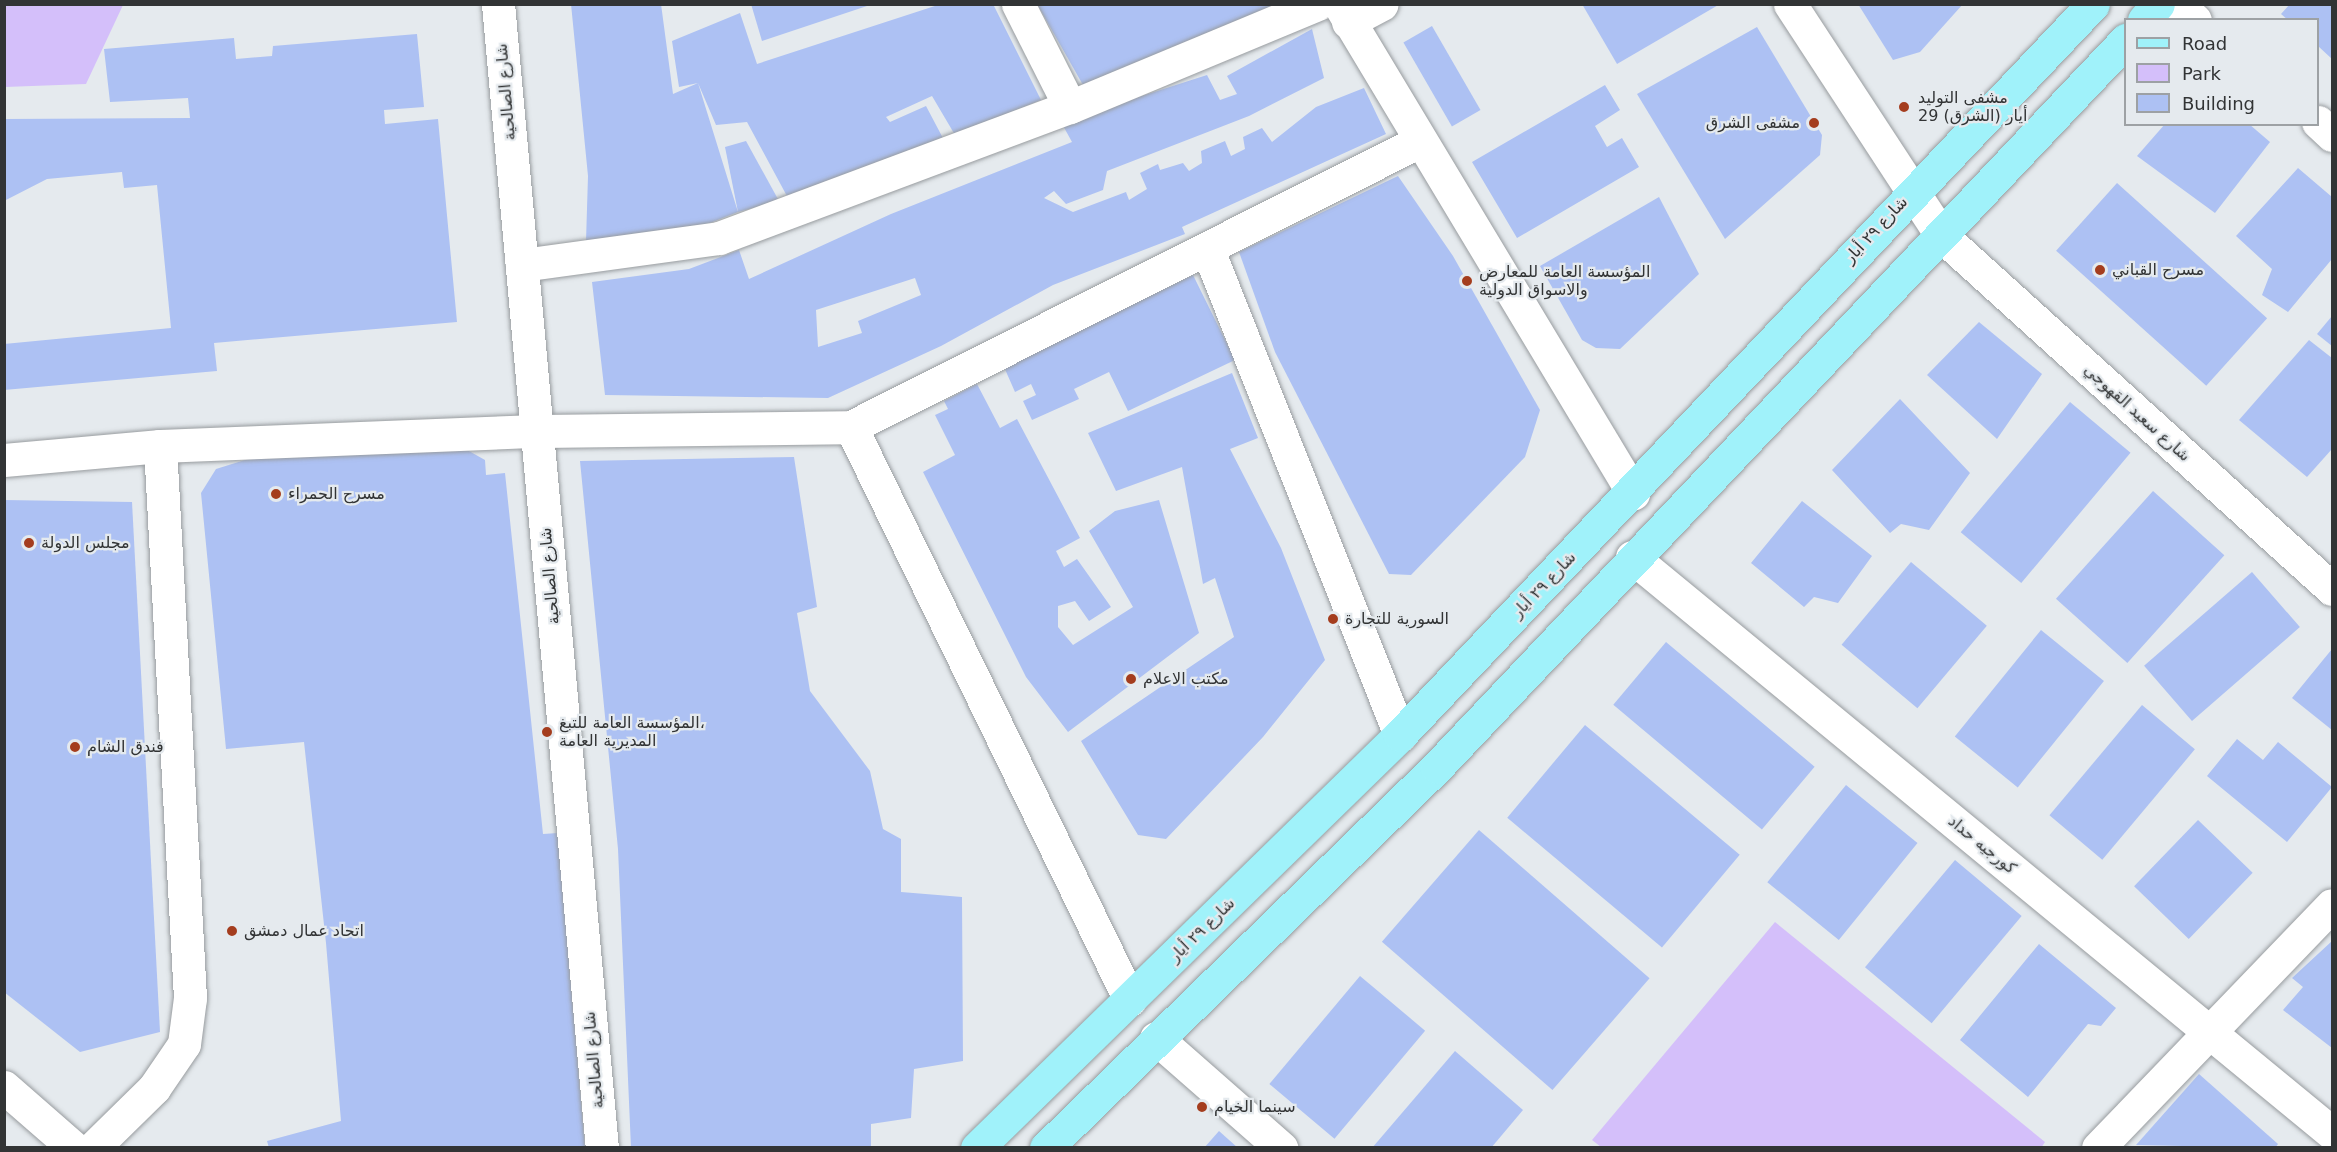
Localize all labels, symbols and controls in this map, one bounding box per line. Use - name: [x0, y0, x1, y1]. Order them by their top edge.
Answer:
- legend: [2124, 18, 2319, 126]
- text: Road: [2182, 33, 2227, 54]
- street label: شارع الصالحية: [492, 43, 520, 141]
- text: Park: [2182, 63, 2221, 84]
- place label: مشفى التوليد 29 أيار (الشرق): [1918, 88, 2027, 126]
- text: Building: [2182, 93, 2255, 114]
- marker: مشفى التوليد 29 أيار (الشرق): [1895, 98, 1913, 116]
- place label: مشفى الشرق: [1706, 113, 1800, 133]
- marker: مشفى الشرق: [1805, 114, 1823, 132]
- street label: شارع ٢٩ أيار: [1840, 193, 1912, 267]
- place label: مسرح القباني: [2112, 260, 2204, 280]
- place label: المؤسسة العامة للمعارض والاسواق الدولية: [1479, 262, 1650, 300]
- marker: مسرح القباني: [2093, 263, 2107, 277]
- marker: المؤسسة العامة للمعارض والاسواق الدولية: [1460, 274, 1474, 288]
- street label: شارع سعيد القهوجي: [2080, 360, 2194, 466]
- place label: مسرح الحمراء: [288, 484, 385, 504]
- marker: مسرح الحمراء: [269, 487, 283, 501]
- street label: شارع الصالحية: [536, 527, 564, 625]
- place label: مجلس الدولة: [41, 533, 130, 553]
- marker: مجلس الدولة: [22, 536, 36, 550]
- street label: شارع ٢٩ أيار: [1508, 548, 1580, 622]
- place label: السورية للتجارة: [1345, 609, 1449, 629]
- marker: السورية للتجارة: [1326, 612, 1340, 626]
- place label: مكتب الاعلام: [1143, 669, 1229, 689]
- marker: مكتب الاعلام: [1124, 672, 1138, 686]
- place label: المؤسسة العامة للتبغ، المديرية العامة: [559, 713, 705, 751]
- marker: المؤسسة العامة للتبغ، المديرية العامة: [540, 725, 554, 739]
- place label: فندق الشام: [87, 737, 164, 757]
- marker: فندق الشام: [68, 740, 82, 754]
- street label: كورجيه حداد: [1944, 812, 2020, 878]
- street label: شارع ٢٩ أيار: [1165, 894, 1239, 966]
- place label: اتحاد عمال دمشق: [244, 921, 364, 941]
- marker: اتحاد عمال دمشق: [225, 924, 239, 938]
- street label: شارع الصالحية: [580, 1011, 608, 1109]
- place label: سينما الخيام: [1214, 1097, 1296, 1117]
- marker: سينما الخيام: [1195, 1100, 1209, 1114]

